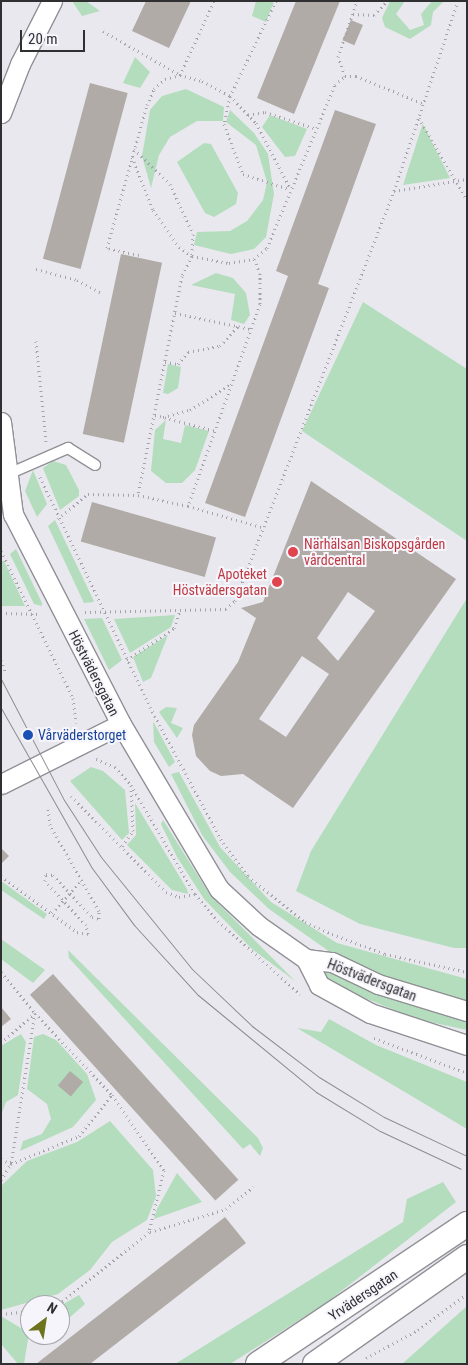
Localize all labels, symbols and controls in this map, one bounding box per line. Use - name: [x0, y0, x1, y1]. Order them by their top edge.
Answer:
- scale bar: [22, 20, 88, 52]
- text: 20 m: [28, 30, 58, 48]
- place label: Närhälsan Biskopsgården vårdcentral: [304, 536, 445, 568]
- marker: Närhälsan Biskopsgården vårdcentral: [286, 545, 300, 559]
- place label: Apoteket Höstvädersgatan: [173, 566, 267, 598]
- marker: Apoteket Höstvädersgatan: [271, 576, 283, 588]
- street label: Höstvädersgatan: [65, 627, 123, 719]
- place label: Vårväderstorget: [38, 727, 126, 743]
- marker: Vårväderstorget: [22, 729, 34, 741]
- street label: Höstvädersgatan: [325, 955, 419, 1005]
- street label: Yrvädersgatan: [325, 1266, 401, 1324]
- north arrow: [20, 1295, 70, 1345]
- text: N: [44, 1299, 60, 1317]

